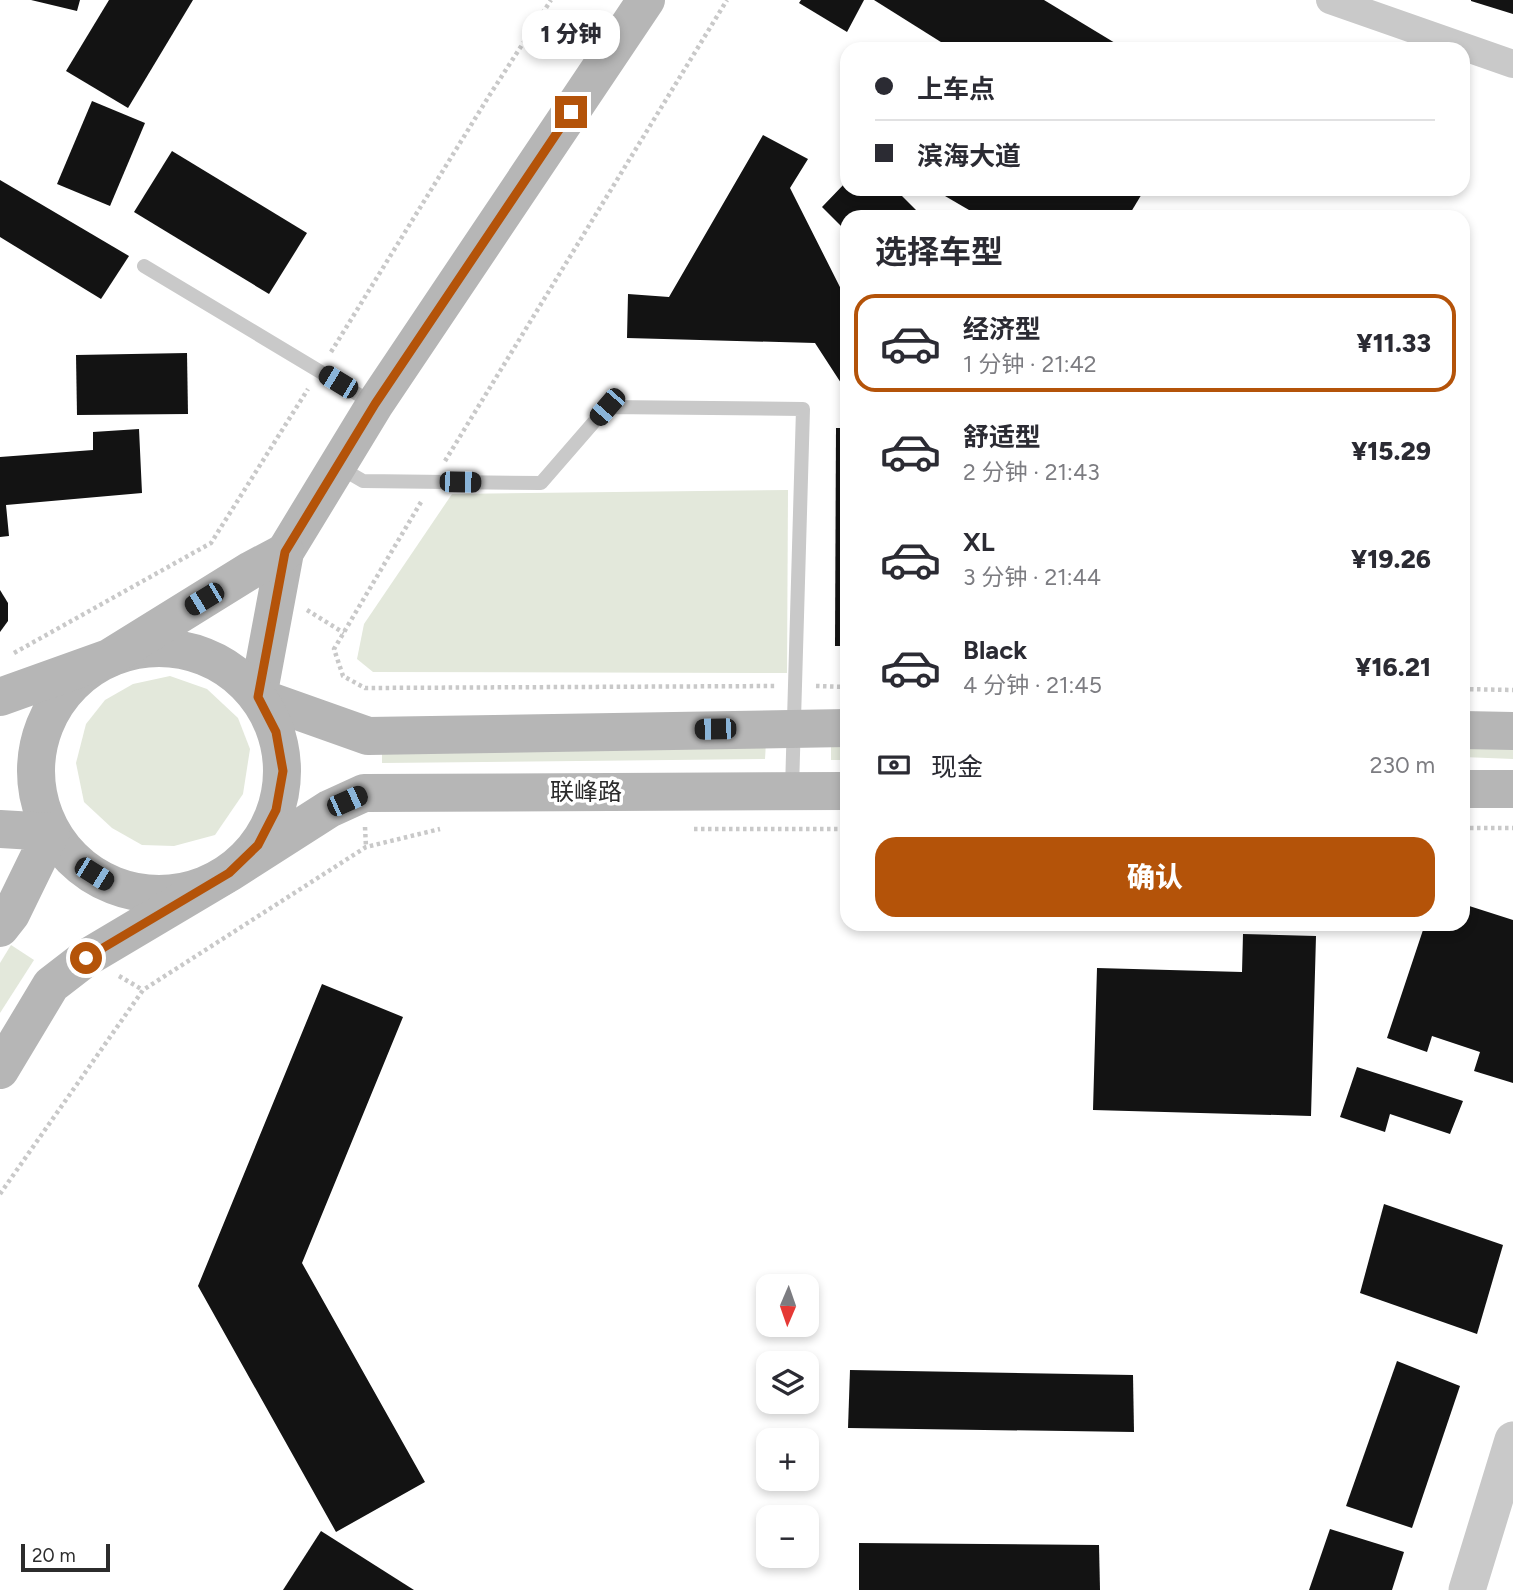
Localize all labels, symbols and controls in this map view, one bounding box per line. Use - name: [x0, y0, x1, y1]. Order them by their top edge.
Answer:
- callout: 1 分钟: [522, 10, 620, 60]
- text: 1 分钟: [540, 20, 602, 48]
- text: 上车点: [917, 73, 995, 105]
- route end: [555, 96, 587, 128]
- text: 滨海大道: [917, 140, 1021, 172]
- text: 选择车型: [875, 233, 1003, 271]
- icon: car: [879, 312, 942, 375]
- text: 经济型: [963, 313, 1041, 345]
- text: ¥11.33: [1357, 327, 1431, 359]
- text: 1 分钟 · 21:42: [963, 350, 1097, 378]
- car: [315, 362, 362, 402]
- car: [586, 384, 629, 430]
- icon: car: [879, 420, 942, 483]
- text: 舒适型: [963, 421, 1041, 453]
- text: ¥15.29: [1351, 435, 1431, 467]
- text: 2 分钟 · 21:43: [963, 458, 1100, 486]
- car: [439, 471, 482, 493]
- text: XL: [963, 526, 995, 558]
- icon: car: [879, 528, 942, 591]
- text: ¥19.26: [1351, 543, 1431, 575]
- text: 3 分钟 · 21:44: [963, 563, 1101, 591]
- car: [181, 579, 228, 619]
- text: Black: [963, 634, 1027, 666]
- icon: car: [879, 636, 942, 699]
- text: ¥16.21: [1355, 651, 1431, 683]
- text: 4 分钟 · 21:45: [963, 671, 1102, 699]
- car: [694, 718, 737, 740]
- icon: cash: [875, 746, 913, 784]
- text: 现金: [931, 751, 983, 783]
- text: 230 m: [1370, 751, 1435, 779]
- street label: 联峰路: [550, 777, 622, 806]
- car: [324, 783, 371, 819]
- button: 确认: [875, 837, 1435, 917]
- car: [71, 854, 118, 894]
- route start: [70, 942, 102, 974]
- north arrow: [756, 1274, 819, 1337]
- map controls: [756, 1274, 819, 1568]
- button: layers: [756, 1351, 819, 1414]
- button: +: [756, 1428, 819, 1491]
- button: −: [756, 1505, 819, 1568]
- scale bar: [21, 1541, 110, 1573]
- text: 20 m: [32, 1544, 76, 1567]

